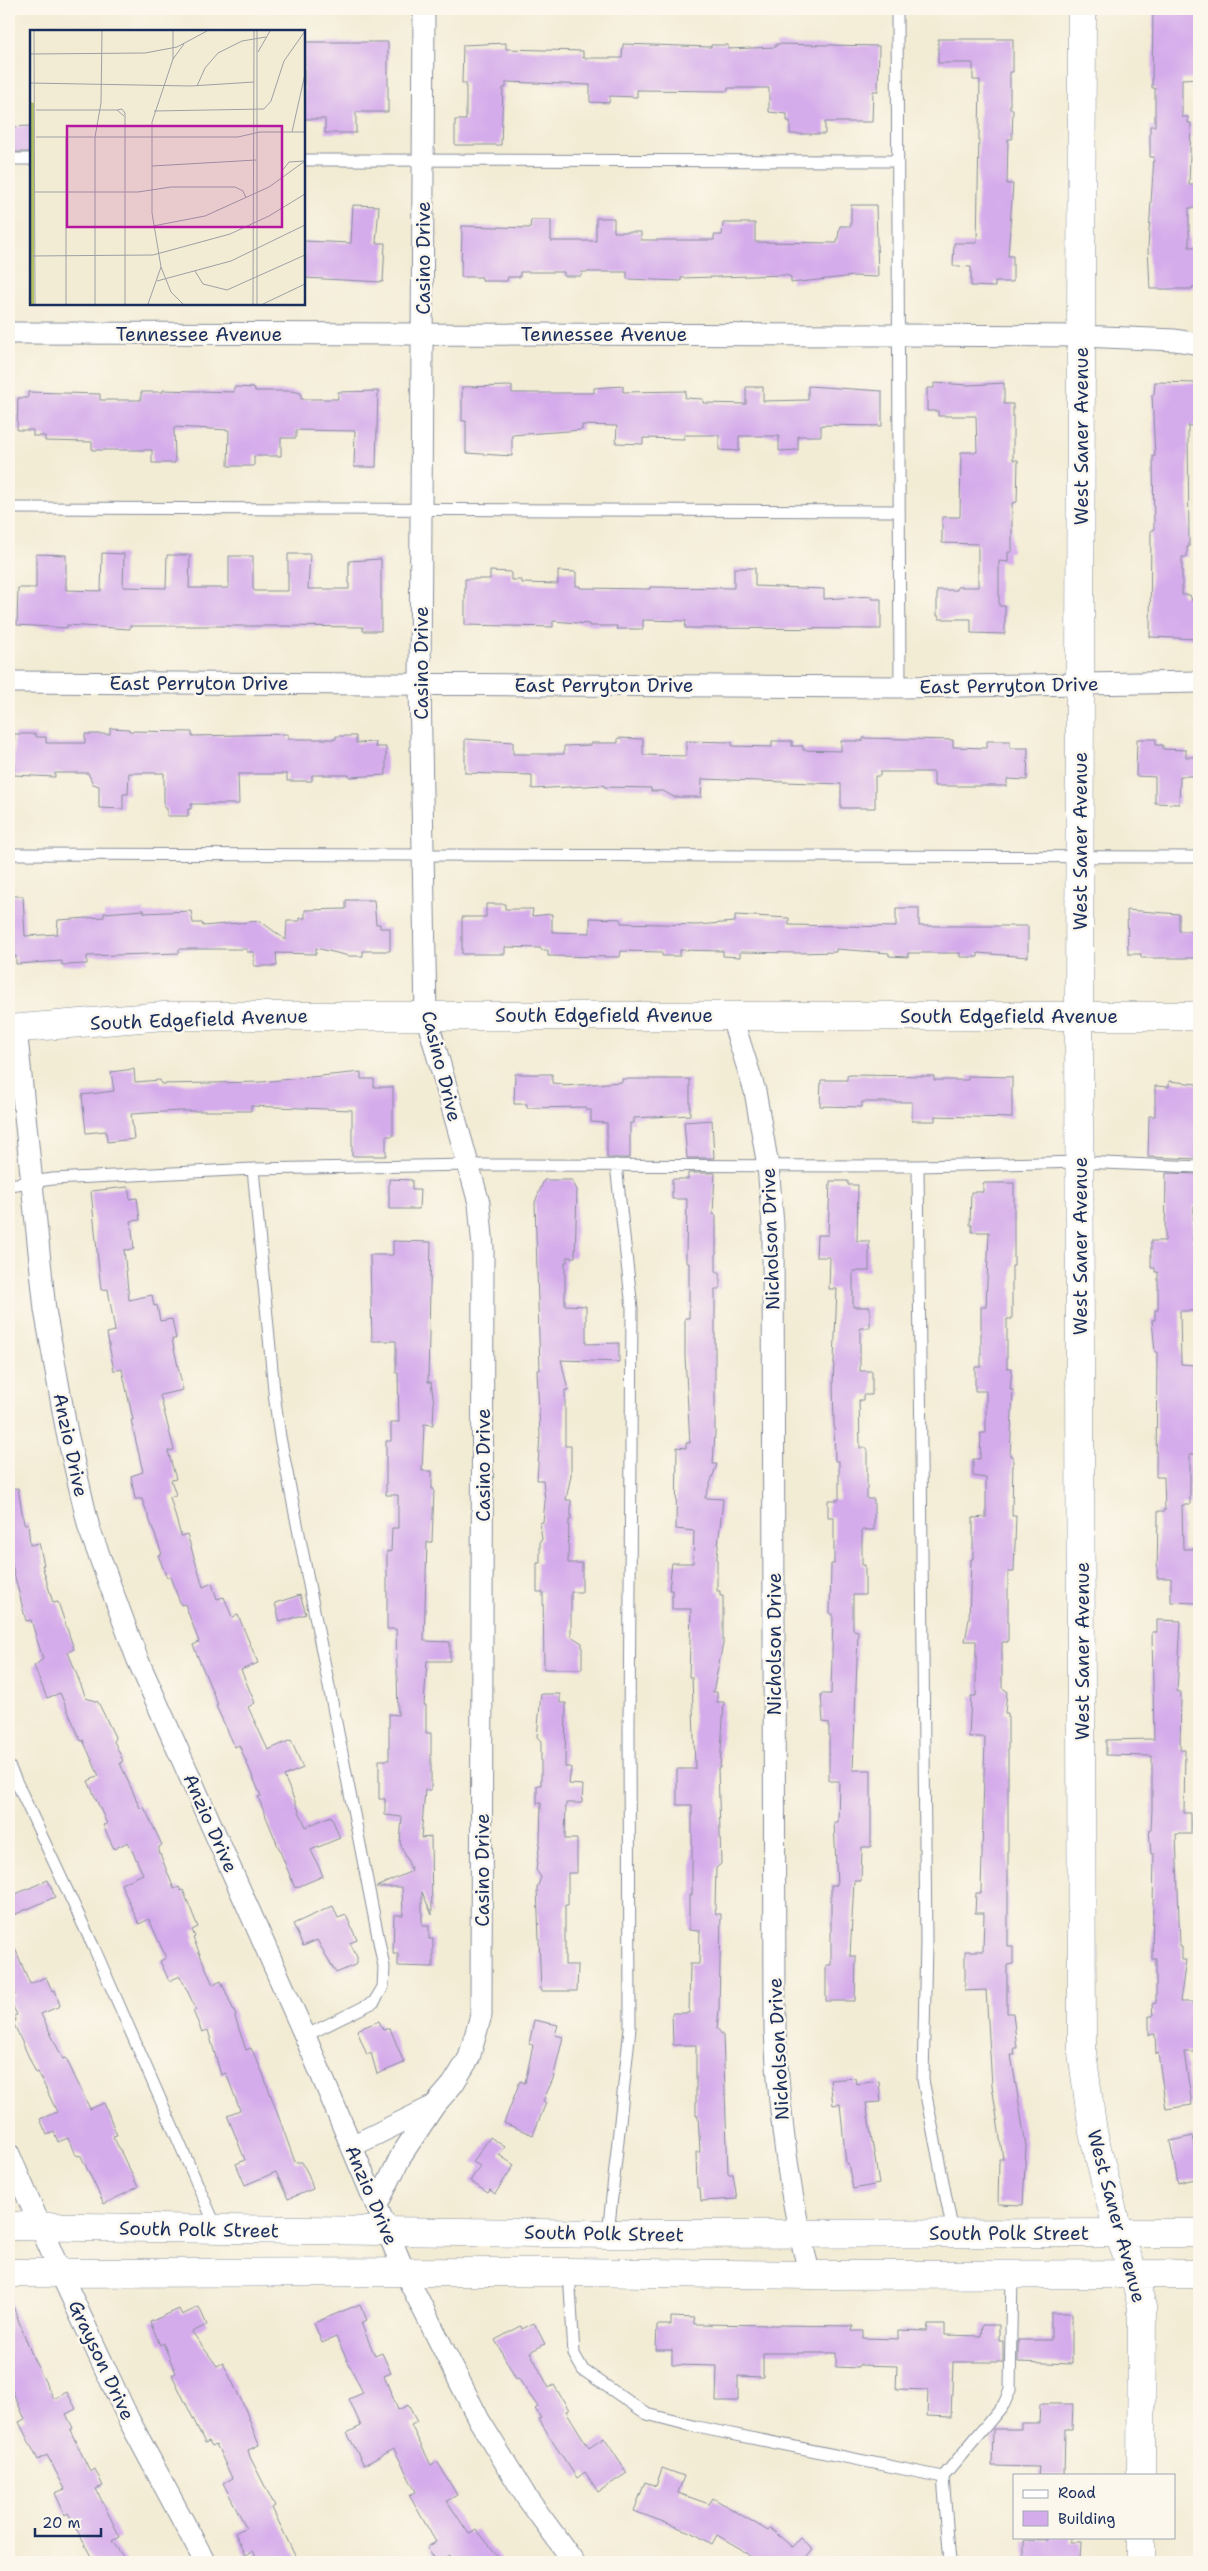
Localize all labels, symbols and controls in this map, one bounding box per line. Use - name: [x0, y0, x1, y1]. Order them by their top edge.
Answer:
- inset map: [30, 30, 305, 305]
- street label: Casino Drive: [411, 201, 436, 315]
- street label: Tennessee Avenue: [116, 322, 282, 347]
- street label: Tennessee Avenue: [521, 322, 687, 347]
- street label: West Saner Avenue: [1069, 347, 1094, 525]
- street label: Casino Drive: [409, 606, 434, 720]
- street label: East Perryton Drive: [109, 671, 289, 696]
- street label: East Perryton Drive: [919, 671, 1099, 700]
- street label: East Perryton Drive: [514, 673, 694, 698]
- street label: West Saner Avenue: [1068, 752, 1093, 930]
- street label: South Edgefield Avenue: [90, 1003, 309, 1036]
- street label: South Edgefield Avenue: [495, 1003, 713, 1028]
- street label: South Edgefield Avenue: [900, 1004, 1118, 1029]
- street label: Casino Drive: [416, 1008, 467, 1124]
- street label: West Saner Avenue: [1068, 1157, 1093, 1335]
- street label: Nicholson Drive: [756, 1167, 785, 1311]
- street label: Anzio Drive: [47, 1391, 94, 1499]
- street label: Casino Drive: [471, 1408, 496, 1522]
- street label: West Saner Avenue: [1070, 1562, 1095, 1740]
- street label: Nicholson Drive: [762, 1573, 787, 1715]
- street label: Anzio Drive: [178, 1770, 243, 1877]
- street label: Casino Drive: [470, 1813, 495, 1927]
- street label: Nicholson Drive: [762, 1977, 795, 2121]
- street label: West Saner Avenue: [1081, 2127, 1152, 2306]
- street label: Anzio Drive: [339, 2142, 404, 2249]
- street label: South Polk Street: [119, 2216, 279, 2243]
- street label: South Polk Street: [524, 2220, 684, 2247]
- street label: South Polk Street: [929, 2221, 1089, 2246]
- street label: Grayson Drive: [63, 2296, 140, 2424]
- legend: [1013, 2474, 1176, 2538]
- text: Road: [1058, 2483, 1096, 2503]
- scale bar: [35, 2506, 101, 2538]
- text: Building: [1058, 2509, 1115, 2529]
- text: 20 m: [42, 2513, 81, 2533]

